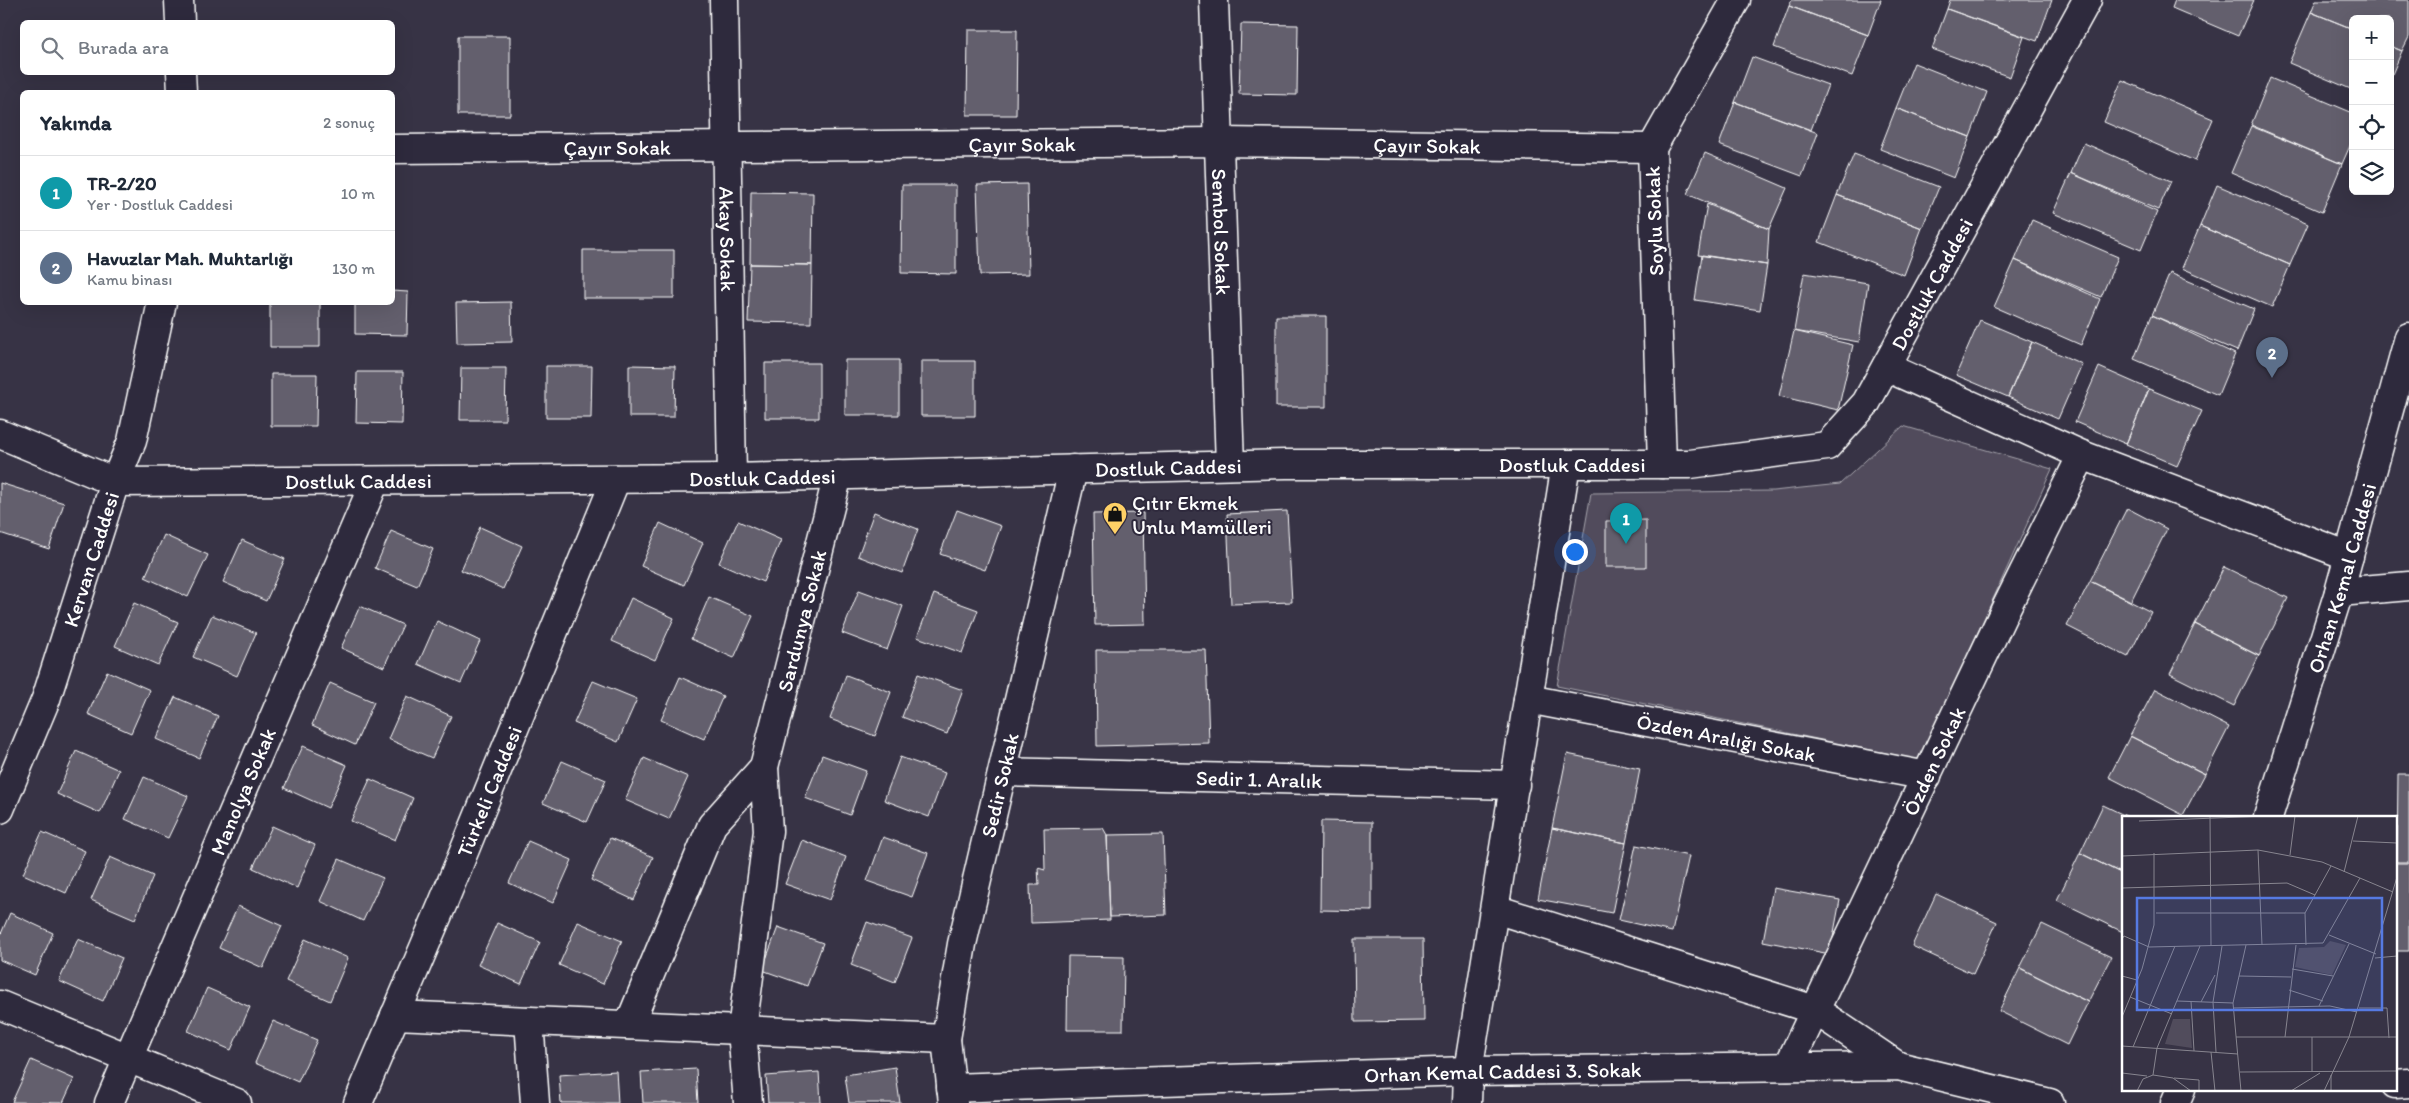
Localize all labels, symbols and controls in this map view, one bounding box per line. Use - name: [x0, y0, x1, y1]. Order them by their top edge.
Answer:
- map controls: [2349, 15, 2394, 195]
- button: +: [2349, 15, 2394, 60]
- search box: [20, 20, 395, 75]
- icon: search: [38, 34, 66, 62]
- text: Burada ara: [78, 36, 169, 59]
- button: −: [2349, 60, 2394, 105]
- button: locate: [2349, 105, 2394, 150]
- text: Yakında: [40, 110, 112, 135]
- text: 2 sonuç: [323, 113, 375, 132]
- street label: Çayır Sokak: [968, 131, 1076, 157]
- street label: Çayır Sokak: [1373, 132, 1481, 158]
- street label: Çayır Sokak: [563, 134, 671, 160]
- button: layers: [2349, 150, 2394, 195]
- street label: Soylu Sokak: [1640, 166, 1668, 276]
- street label: Sembol Sokak: [1207, 168, 1237, 296]
- text: TR-2/20: [87, 172, 157, 195]
- text: 1: [52, 184, 60, 203]
- text: 10 m: [341, 184, 375, 203]
- street label: Akay Sokak: [715, 186, 741, 292]
- text: Yer · Dostluk Caddesi: [87, 195, 233, 214]
- street label: Dostluk Caddesi: [1885, 213, 1978, 354]
- text: Havuzlar Mah. Muhtarlığı: [87, 247, 293, 270]
- text: 2: [52, 259, 60, 278]
- text: 130 m: [332, 259, 375, 278]
- text: Kamu binası: [87, 270, 172, 289]
- pin: 2: [2256, 337, 2288, 378]
- street label: Dostluk Caddesi: [1499, 452, 1646, 477]
- street label: Dostluk Caddesi: [1095, 453, 1242, 481]
- street label: Dostluk Caddesi: [689, 463, 836, 491]
- street label: Dostluk Caddesi: [285, 467, 432, 493]
- street label: Orhan Kemal Caddesi: [2302, 480, 2381, 676]
- street label: Kervan Caddesi: [57, 488, 124, 630]
- place label: Çıtır Ekmek Unlu Mamülleri: [1132, 490, 1272, 539]
- shop icon: Çıtır Ekmek Unlu Mamülleri: [1102, 501, 1128, 535]
- pin: 1: [1610, 503, 1642, 544]
- your location: [1562, 539, 1588, 565]
- street label: Sardunya Sokak: [771, 547, 831, 694]
- street label: Özden Sokak: [1897, 702, 1970, 819]
- street label: Özden Aralığı Sokak: [1635, 708, 1818, 767]
- street label: Türkeli Caddesi: [451, 722, 526, 860]
- street label: Manolya Sokak: [204, 724, 281, 859]
- street label: Sedir Sokak: [975, 730, 1023, 840]
- street label: Sedir 1. Aralık: [1196, 764, 1322, 793]
- inset map: [2122, 816, 2396, 1090]
- street label: Orhan Kemal Caddesi 3. Sokak: [1364, 1056, 1642, 1087]

